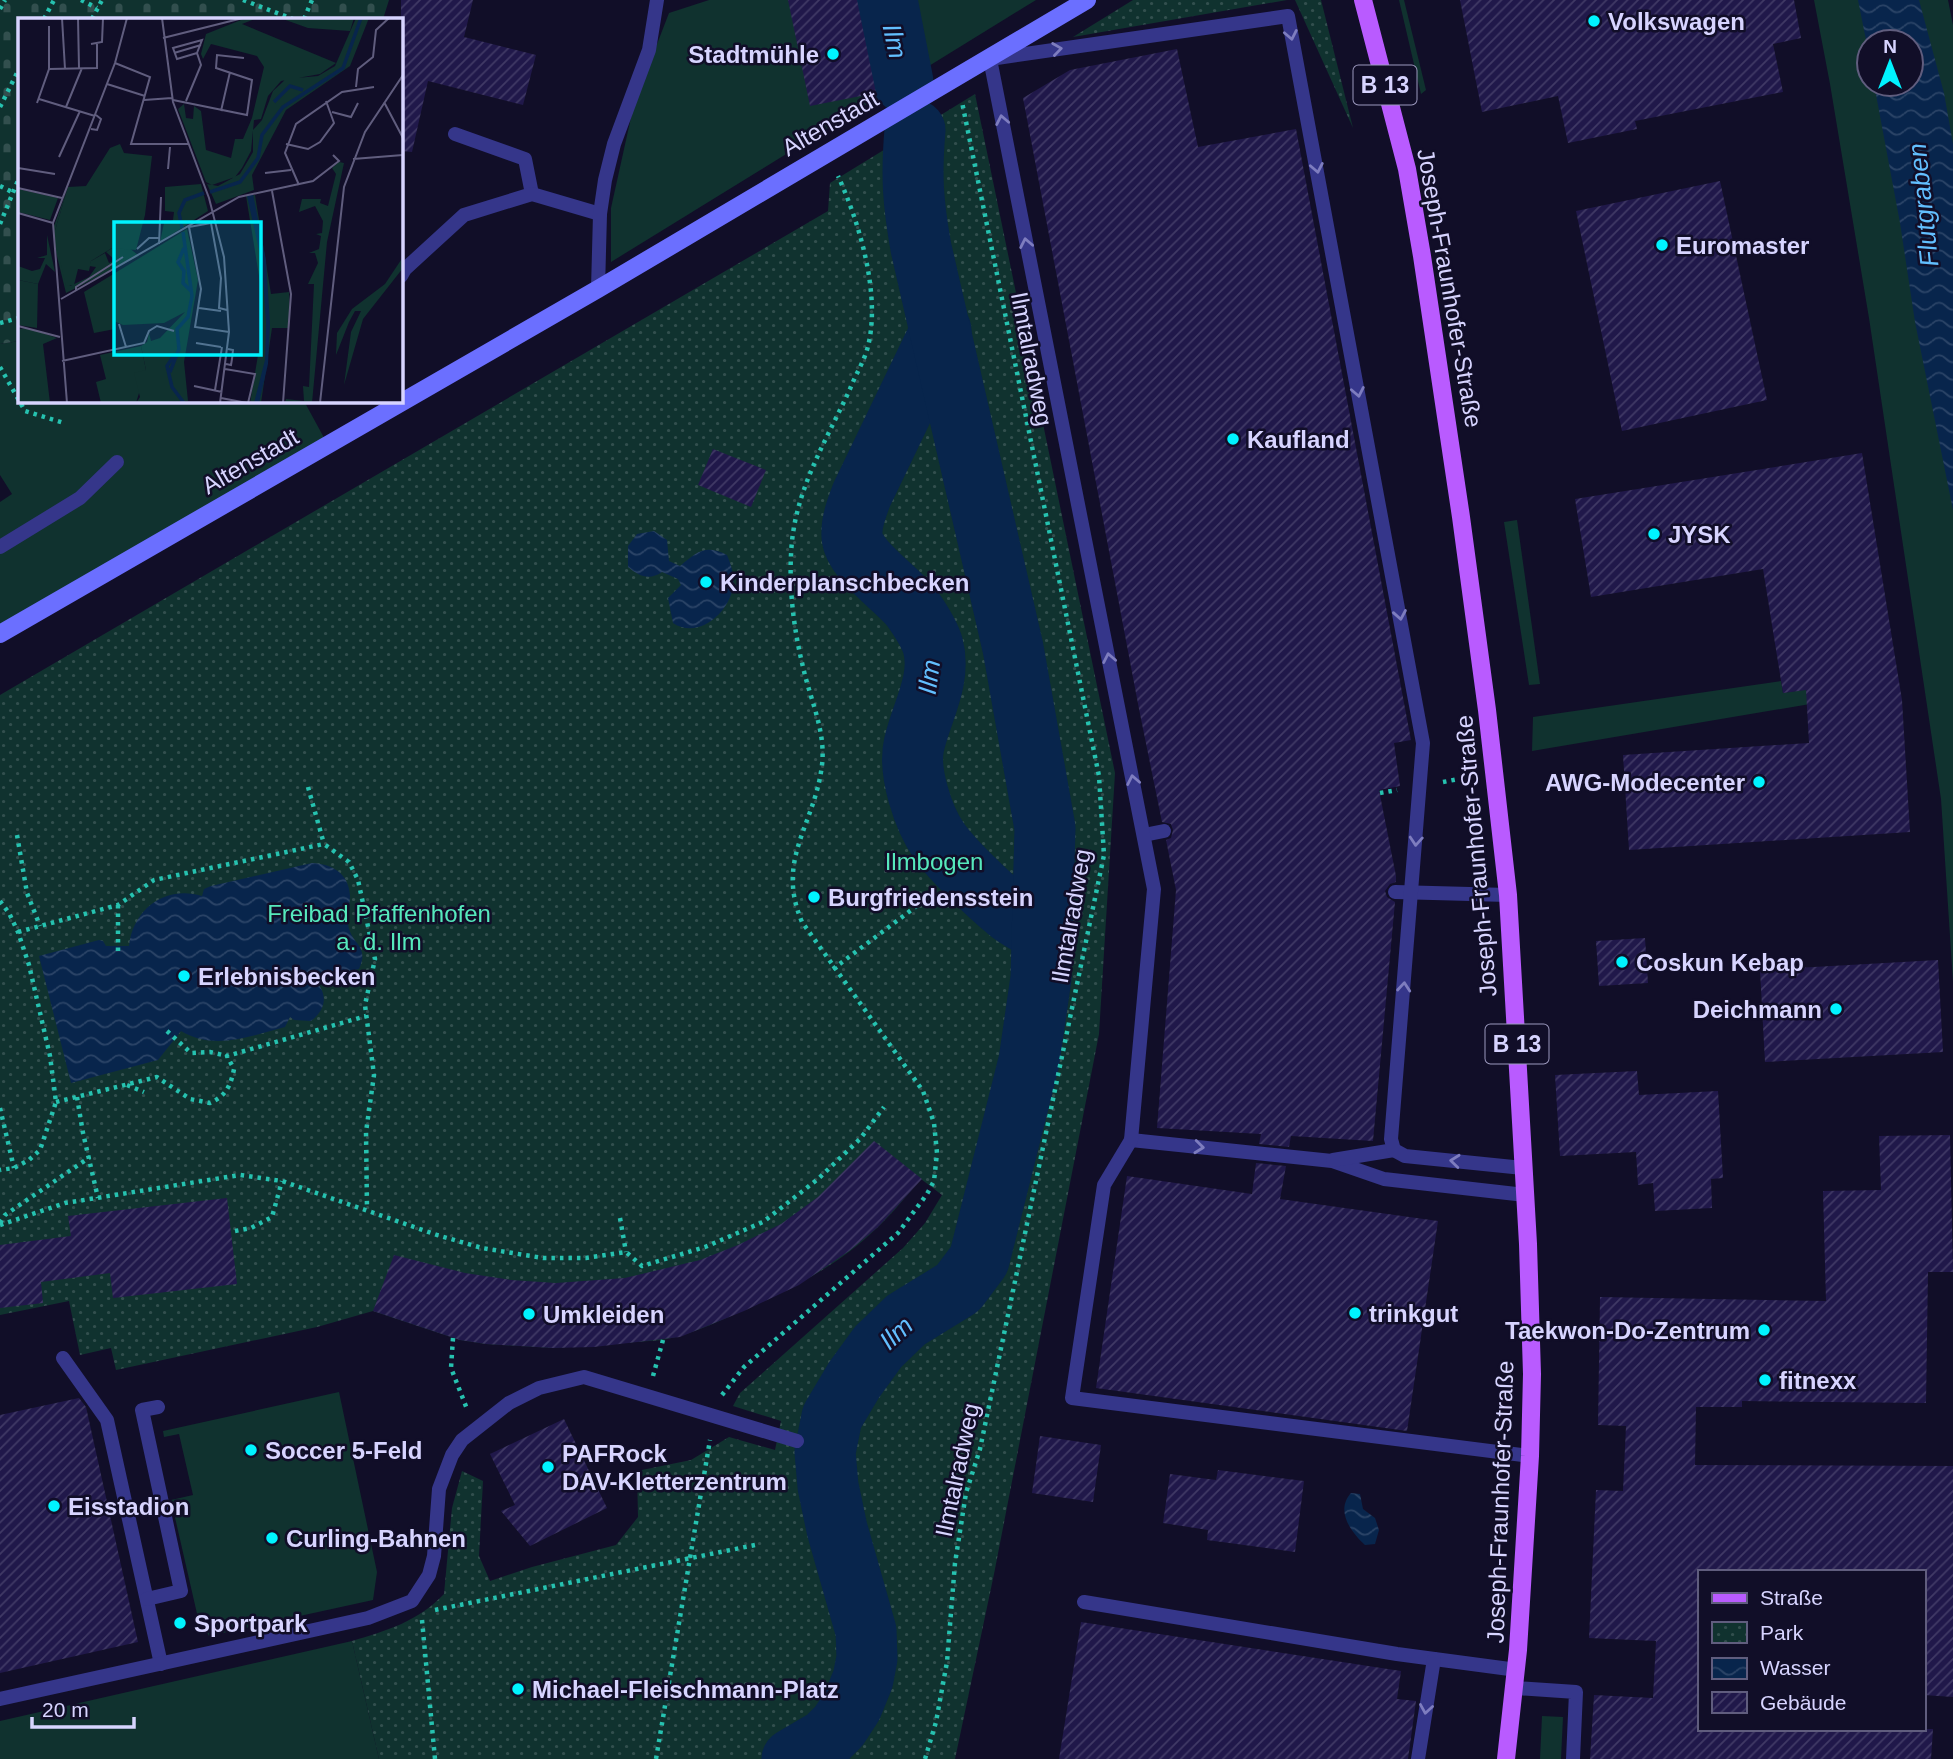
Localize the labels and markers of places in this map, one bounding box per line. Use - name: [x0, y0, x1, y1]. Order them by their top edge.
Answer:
- place label: Volkswagen: [1608, 8, 1745, 35]
- marker: Volkswagen: [1586, 13, 1602, 29]
- place label: Stadtmühle: [688, 41, 819, 68]
- marker: Stadtmühle: [825, 46, 841, 62]
- place label: Euromaster: [1676, 232, 1809, 259]
- marker: Euromaster: [1654, 237, 1670, 253]
- place label: Kaufland: [1247, 426, 1350, 453]
- marker: Kaufland: [1225, 431, 1241, 447]
- place label: JYSK: [1668, 521, 1731, 548]
- marker: JYSK: [1646, 526, 1662, 542]
- place label: Kinderplanschbecken: [720, 569, 969, 596]
- marker: Kinderplanschbecken: [698, 574, 714, 590]
- place label: AWG-Modecenter: [1545, 769, 1745, 796]
- marker: AWG-Modecenter: [1751, 774, 1767, 790]
- place label: Burgfriedensstein: [828, 884, 1033, 911]
- marker: Burgfriedensstein: [806, 889, 822, 905]
- place label: Coskun Kebap: [1636, 949, 1804, 976]
- marker: Coskun Kebap: [1614, 954, 1630, 970]
- place label: Erlebnisbecken: [198, 963, 375, 990]
- marker: Erlebnisbecken: [176, 968, 192, 984]
- place label: Deichmann: [1693, 996, 1822, 1023]
- marker: Deichmann: [1828, 1001, 1844, 1017]
- place label: trinkgut: [1369, 1300, 1458, 1327]
- place label: Umkleiden: [543, 1301, 664, 1328]
- marker: trinkgut: [1347, 1305, 1363, 1321]
- marker: Umkleiden: [521, 1306, 537, 1322]
- place label: Taekwon-Do-Zentrum: [1505, 1317, 1750, 1344]
- marker: Taekwon-Do-Zentrum: [1756, 1322, 1772, 1338]
- place label: fitnexx: [1779, 1367, 1857, 1394]
- marker: fitnexx: [1757, 1372, 1773, 1388]
- place label: Soccer 5-Feld: [265, 1437, 422, 1464]
- place label: PAFRock DAV-Kletterzentrum: [562, 1440, 787, 1495]
- marker: Soccer 5-Feld: [243, 1442, 259, 1458]
- marker: PAFRock DAV-Kletterzentrum: [540, 1459, 556, 1475]
- place label: Eisstadion: [68, 1493, 189, 1520]
- marker: Eisstadion: [46, 1498, 62, 1514]
- place label: Curling-Bahnen: [286, 1525, 466, 1552]
- marker: Curling-Bahnen: [264, 1530, 280, 1546]
- place label: Sportpark: [194, 1610, 308, 1637]
- marker: Sportpark: [172, 1615, 188, 1631]
- place label: Michael-Fleischmann-Platz: [532, 1676, 839, 1703]
- marker: Michael-Fleischmann-Platz: [510, 1681, 526, 1697]

